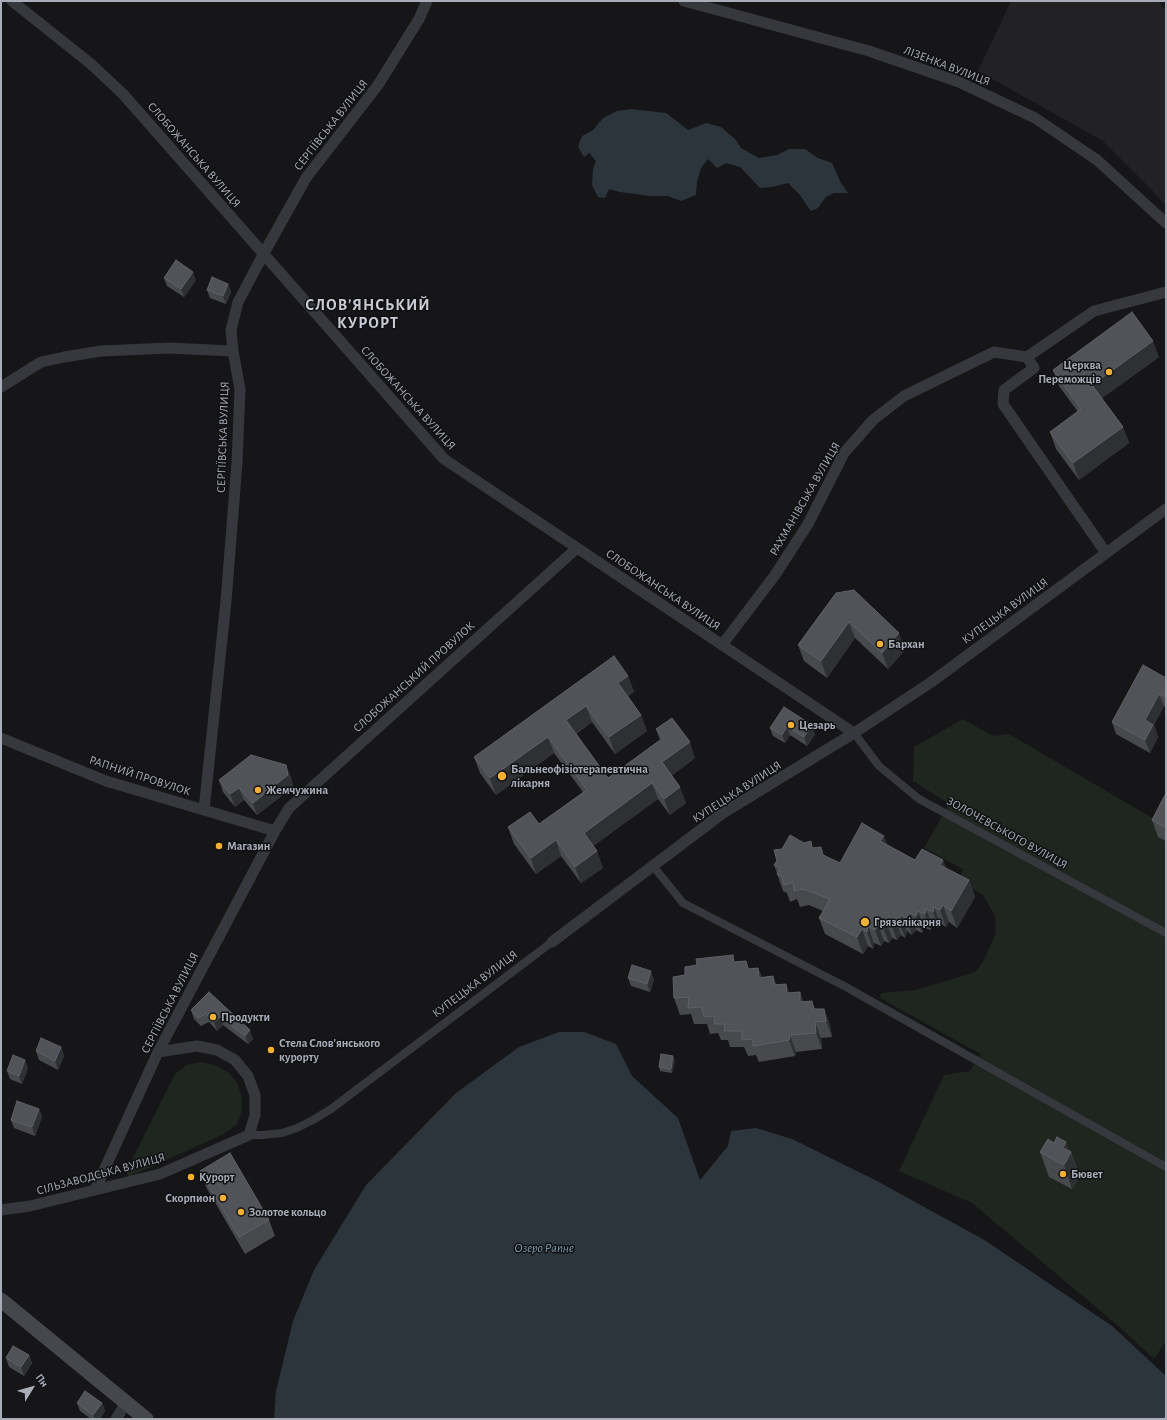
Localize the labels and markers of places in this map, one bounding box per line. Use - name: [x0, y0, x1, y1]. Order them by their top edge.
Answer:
- place label: Церква Переможців: [1038, 358, 1101, 386]
- marker: Церква Переможців: [1104, 367, 1114, 377]
- place label: Бархан: [888, 637, 925, 651]
- marker: Бархан: [875, 639, 885, 649]
- place label: Цезарь: [799, 718, 835, 732]
- marker: Цезарь: [786, 720, 796, 730]
- place label: Бальнеофізіотерапевтична лікарня: [511, 762, 648, 790]
- marker: Бальнеофізіотерапевтична лікарня: [496, 770, 508, 782]
- place label: Жемчужина: [266, 783, 328, 797]
- marker: Жемчужина: [253, 785, 263, 795]
- place label: Магазин: [227, 839, 270, 853]
- marker: Магазин: [214, 841, 224, 851]
- place label: Грязелікарня: [874, 915, 941, 929]
- marker: Грязелікарня: [859, 916, 871, 928]
- place label: Продукти: [221, 1010, 270, 1024]
- marker: Продукти: [208, 1012, 218, 1022]
- place label: Стела Слов'янського курорту: [279, 1036, 380, 1064]
- marker: Стела Слов'янського курорту: [266, 1045, 276, 1055]
- place label: Бювет: [1071, 1167, 1103, 1181]
- marker: Бювет: [1058, 1169, 1068, 1179]
- place label: Курорт: [199, 1170, 234, 1184]
- marker: Курорт: [186, 1172, 196, 1182]
- place label: Скорпион: [165, 1191, 215, 1205]
- marker: Скорпион: [218, 1193, 228, 1203]
- place label: Золотое кольцо: [249, 1205, 326, 1219]
- marker: Золотое кольцо: [236, 1207, 246, 1217]

